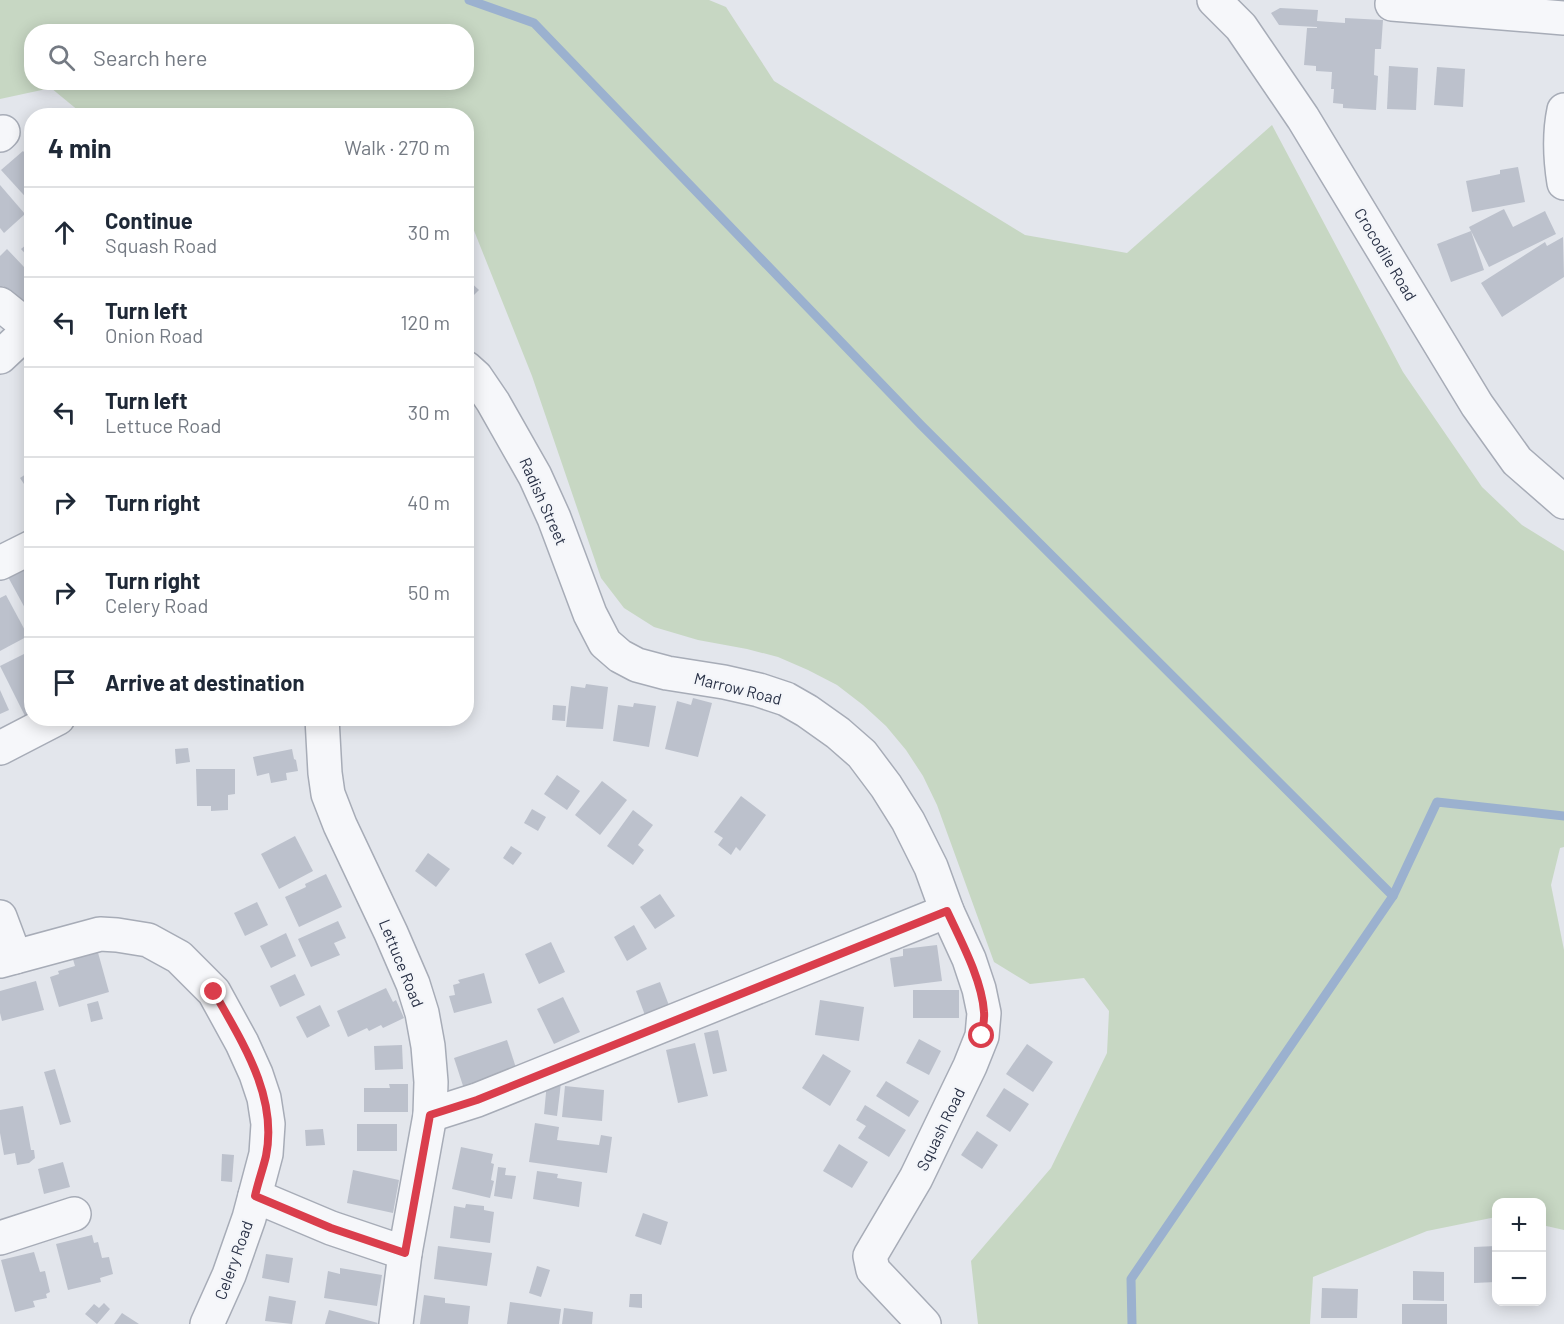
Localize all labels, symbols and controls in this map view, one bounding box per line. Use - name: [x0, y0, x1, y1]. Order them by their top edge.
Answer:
- search box: [24, 24, 474, 90]
- icon: search: [45, 41, 78, 74]
- text: Search here: [93, 44, 207, 70]
- text: 4 min: [48, 132, 112, 163]
- text: Walk · 270 m: [344, 135, 450, 159]
- street label: Crocodile Road: [1351, 204, 1421, 304]
- text: Continue: [105, 207, 193, 233]
- icon: ahead: [48, 216, 81, 249]
- text: 30 m: [408, 220, 450, 244]
- text: Squash Road: [105, 233, 217, 257]
- text: Turn left: [105, 297, 188, 323]
- icon: left: [48, 306, 81, 339]
- text: 120 m: [400, 310, 450, 334]
- text: Onion Road: [105, 323, 203, 347]
- text: Turn left: [105, 387, 188, 413]
- icon: left: [48, 396, 81, 429]
- text: 30 m: [408, 400, 450, 424]
- text: Lettuce Road: [105, 413, 221, 437]
- street label: Radish Street: [516, 454, 572, 548]
- icon: right: [48, 486, 81, 519]
- text: Turn right: [105, 489, 200, 515]
- text: 40 m: [407, 490, 450, 514]
- text: Turn right: [105, 567, 200, 593]
- icon: right: [48, 576, 81, 609]
- text: 50 m: [408, 580, 450, 604]
- text: Celery Road: [105, 593, 208, 617]
- icon: arrive: [48, 666, 81, 699]
- street label: Marrow Road: [692, 668, 784, 708]
- text: Arrive at destination: [105, 669, 304, 695]
- street label: Lettuce Road: [376, 916, 428, 1010]
- route end: [200, 978, 226, 1004]
- route start: [968, 1022, 994, 1048]
- street label: Squash Road: [912, 1084, 968, 1174]
- map controls: [1492, 1198, 1546, 1306]
- button: +: [1492, 1198, 1546, 1252]
- street label: Celery Road: [210, 1218, 256, 1302]
- button: −: [1492, 1252, 1546, 1306]

